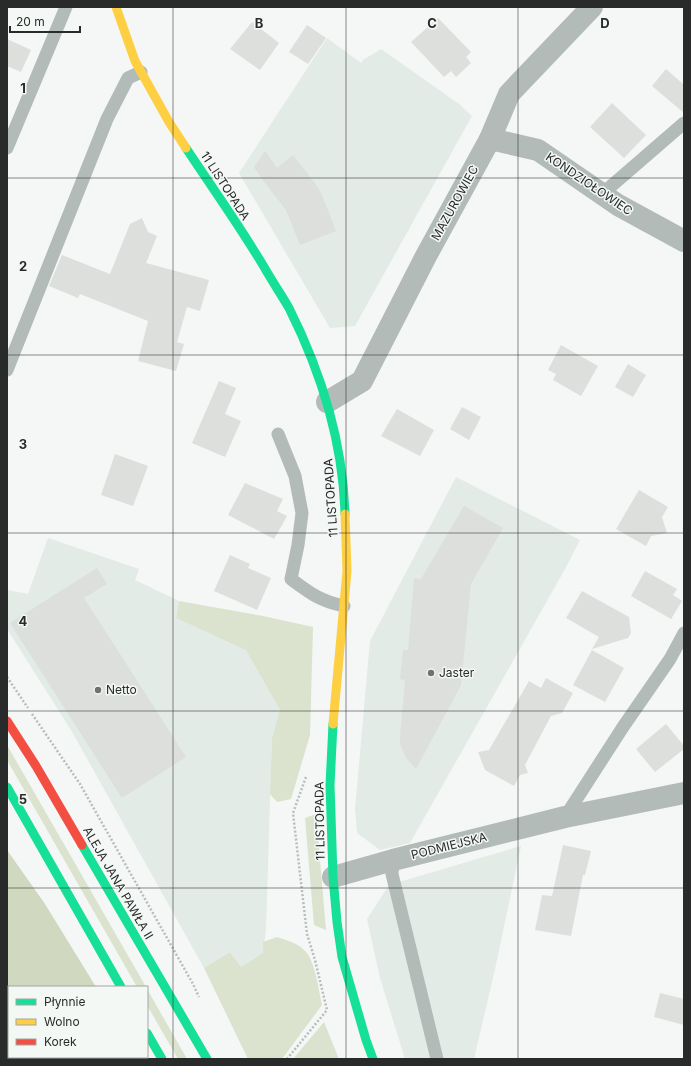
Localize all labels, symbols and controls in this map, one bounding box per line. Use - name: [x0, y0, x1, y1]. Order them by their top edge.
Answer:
- scale bar: [10, 8, 80, 34]
- text: 20 m: [16, 14, 45, 29]
- text: B: [255, 15, 264, 31]
- text: C: [427, 15, 437, 31]
- text: D: [600, 15, 610, 31]
- text: 1: [20, 80, 26, 96]
- street label: 11 LISTOPADA: [198, 149, 253, 223]
- street label: KONDZIOŁOWIEC: [543, 149, 636, 218]
- street label: MAZUROWIEC: [428, 162, 481, 243]
- text: 2: [19, 258, 27, 274]
- text: 3: [19, 436, 27, 452]
- street label: 11 LISTOPADA: [320, 458, 341, 538]
- text: 4: [19, 613, 28, 629]
- place label: Jaster: [439, 665, 475, 680]
- marker: Jaster: [426, 668, 436, 678]
- place label: Netto: [106, 682, 137, 697]
- marker: Netto: [93, 685, 103, 695]
- street label: 11 LISTOPADA: [311, 781, 328, 861]
- text: 5: [19, 791, 27, 807]
- street label: ALEJA JANA PAWŁA II: [80, 824, 157, 942]
- street label: PODMIEJSKA: [409, 829, 488, 862]
- legend: [8, 986, 148, 1058]
- text: Płynnie: [44, 994, 85, 1009]
- text: Wolno: [44, 1014, 80, 1029]
- text: Korek: [44, 1034, 77, 1049]

